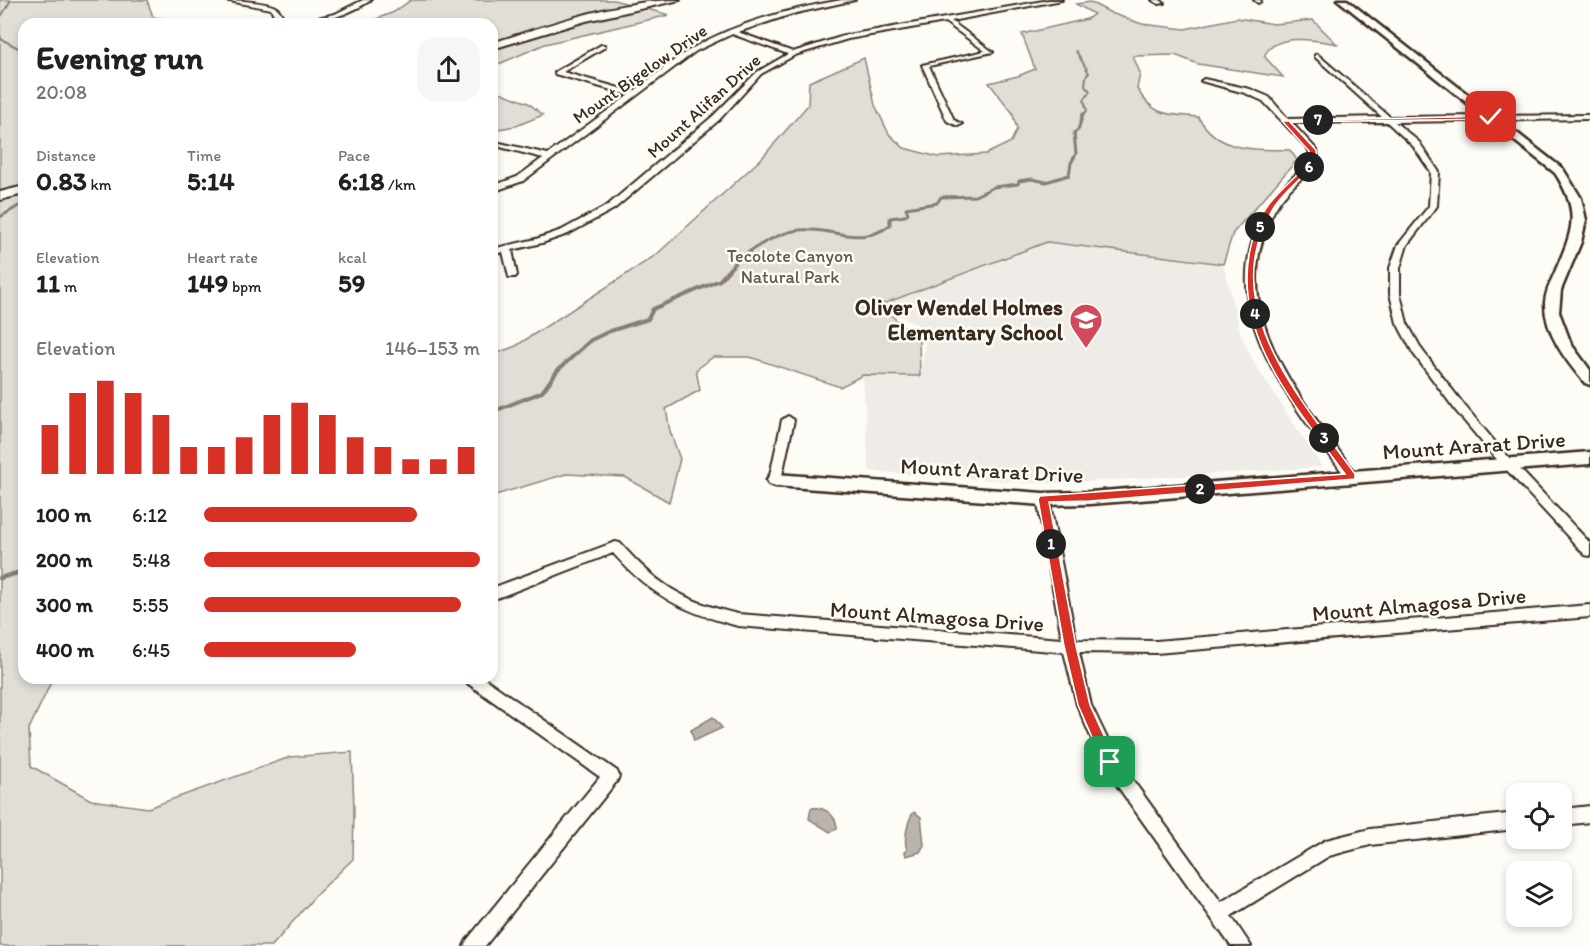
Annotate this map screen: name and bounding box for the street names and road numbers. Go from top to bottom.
street label: Mount Bigelow Drive [569,19,711,129]
street label: Mount Alifan Drive [643,49,765,163]
street label: Mount Ararat Drive [1382,426,1567,465]
street label: Mount Ararat Drive [900,452,1084,489]
street label: Mount Almagosa Drive [1311,582,1527,627]
street label: Mount Almagosa Drive [829,596,1045,637]

